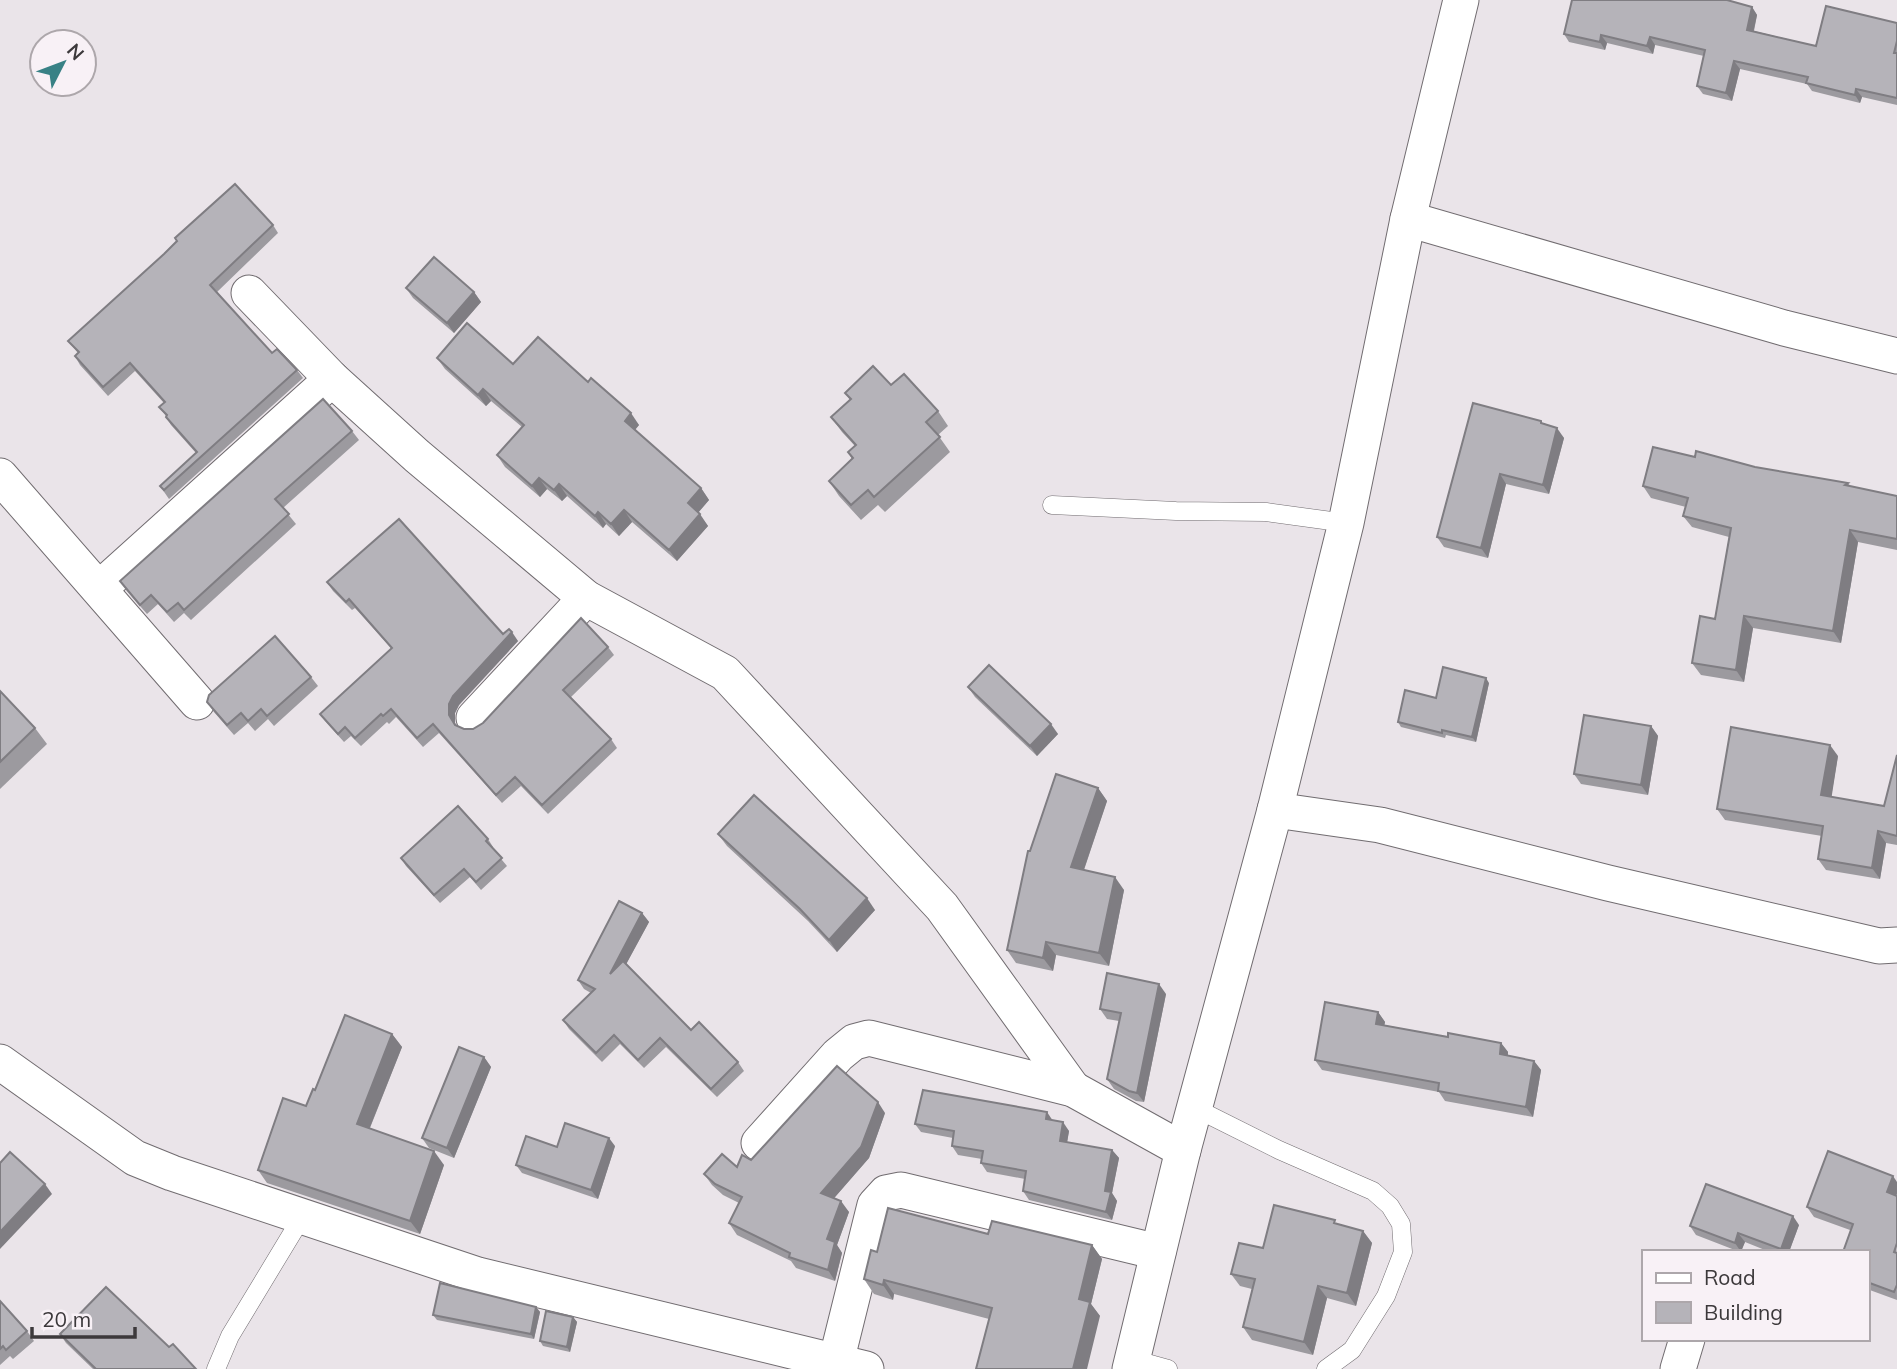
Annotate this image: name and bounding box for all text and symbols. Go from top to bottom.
north arrow [28,28,98,98]
text: N [62,38,89,65]
legend [1642,1250,1869,1341]
text: Road [1704,1264,1755,1290]
scale bar [32,1296,135,1340]
text: Building [1704,1299,1783,1325]
text: 20 m [42,1306,91,1332]

